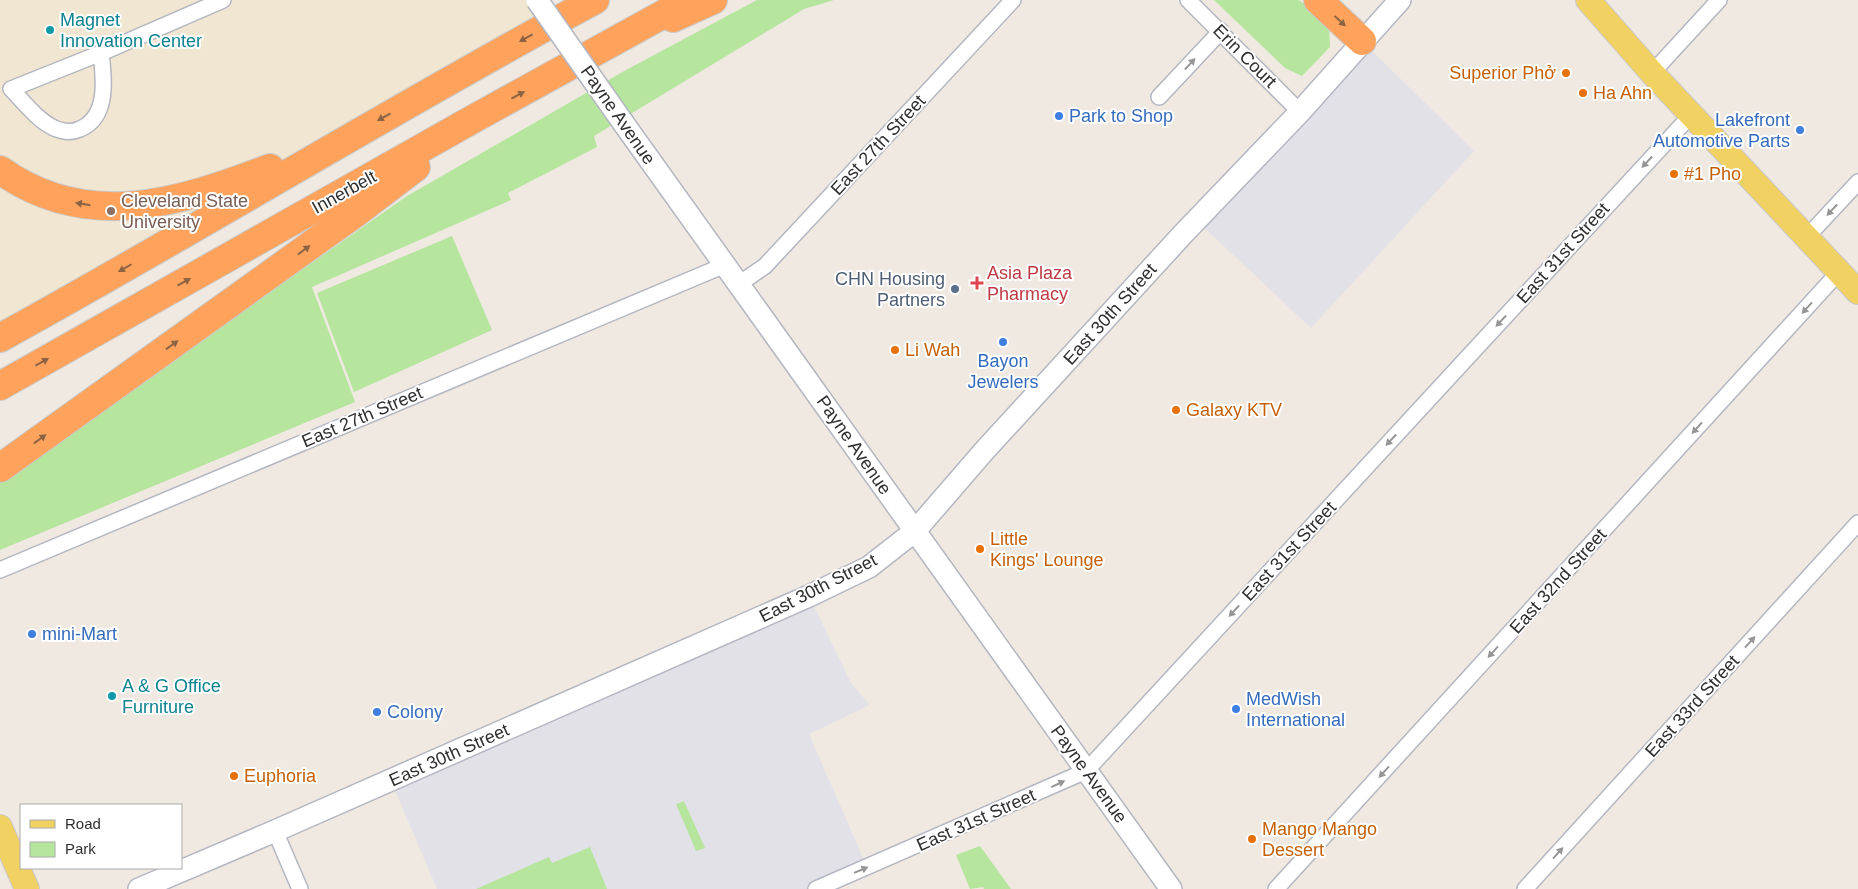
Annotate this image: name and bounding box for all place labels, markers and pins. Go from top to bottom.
place label: Magnet Innovation Center [60,10,202,51]
marker: Magnet Innovation Center [44,24,56,36]
place label: Superior Phở [1449,63,1556,83]
marker: Superior Phở [1560,67,1572,79]
place label: Ha Ahn [1593,83,1652,103]
marker: Ha Ahn [1577,87,1589,99]
place label: Park to Shop [1069,106,1173,126]
marker: Park to Shop [1053,110,1065,122]
place label: Lakefront Automotive Parts [1653,110,1790,151]
marker: Lakefront Automotive Parts [1794,124,1806,136]
place label: #1 Pho [1684,164,1741,184]
marker: #1 Pho [1668,168,1680,180]
place label: Cleveland State University [121,191,248,232]
marker: Cleveland State University [105,205,117,217]
place label: Asia Plaza Pharmacy [987,263,1073,304]
place label: CHN Housing Partners [835,269,945,310]
marker: Asia Plaza Pharmacy [971,277,983,289]
marker: CHN Housing Partners [949,283,961,295]
marker: Bayon Jewelers [997,336,1009,348]
place label: Li Wah [905,340,960,360]
marker: Li Wah [889,344,901,356]
place label: Bayon Jewelers [967,351,1039,392]
place label: Galaxy KTV [1186,400,1282,420]
marker: Galaxy KTV [1170,404,1182,416]
place label: Little Kings' Lounge [990,529,1104,570]
marker: Little Kings' Lounge [974,543,986,555]
place label: mini-Mart [42,624,117,644]
marker: mini-Mart [26,628,38,640]
place label: A & G Office Furniture [122,676,221,717]
place label: MedWish International [1246,689,1345,730]
marker: A & G Office Furniture [106,690,118,702]
place label: Colony [387,702,443,722]
marker: MedWish International [1230,703,1242,715]
marker: Colony [371,706,383,718]
place label: Euphoria [244,766,317,786]
marker: Euphoria [228,770,240,782]
place label: Mango Mango Dessert [1262,819,1377,860]
marker: Mango Mango Dessert [1246,833,1258,845]

